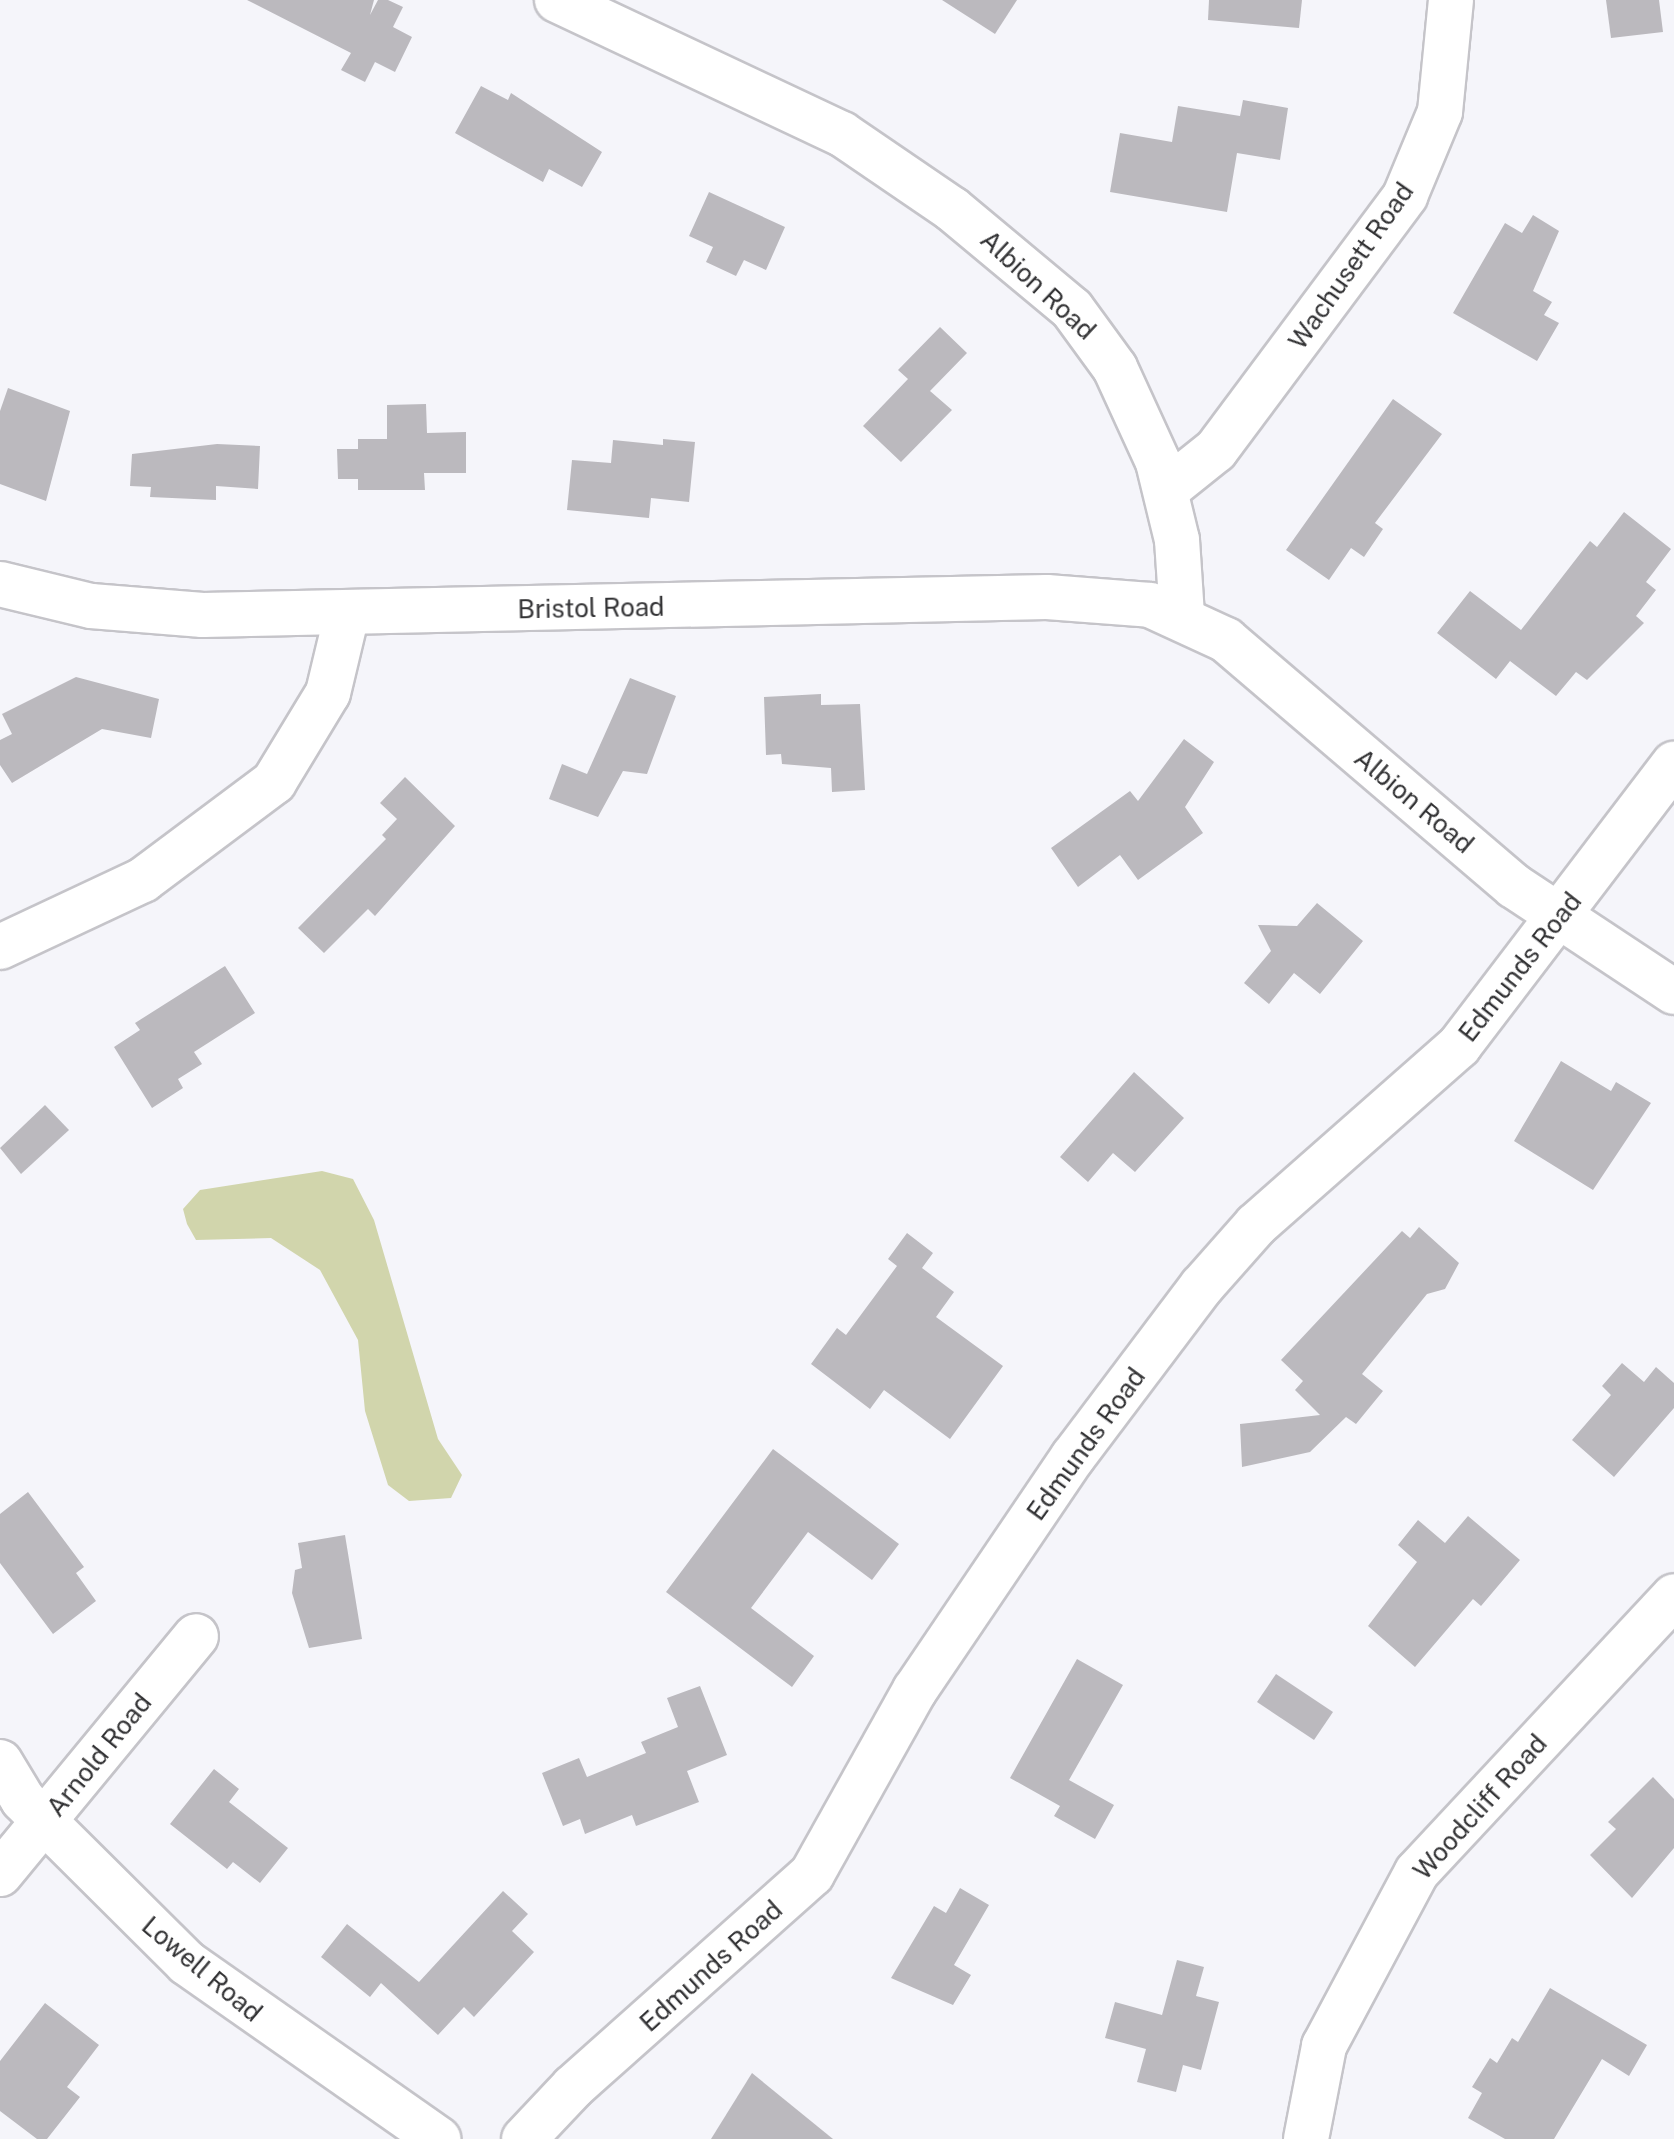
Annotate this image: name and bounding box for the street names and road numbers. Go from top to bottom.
street label: Wachusett Road [1282,177,1420,355]
street label: Albion Road [974,224,1102,346]
street label: Bristol Road [517,591,665,625]
street label: Albion Road [1348,742,1480,860]
street label: Edmunds Road [1452,886,1588,1048]
street label: Edmunds Road [1020,1362,1152,1526]
street label: Arnold Road [40,1687,158,1823]
street label: Woodcliff Road [1407,1728,1553,1886]
street label: Edmunds Road [633,1894,789,2038]
street label: Lowell Road [136,1910,268,2028]

